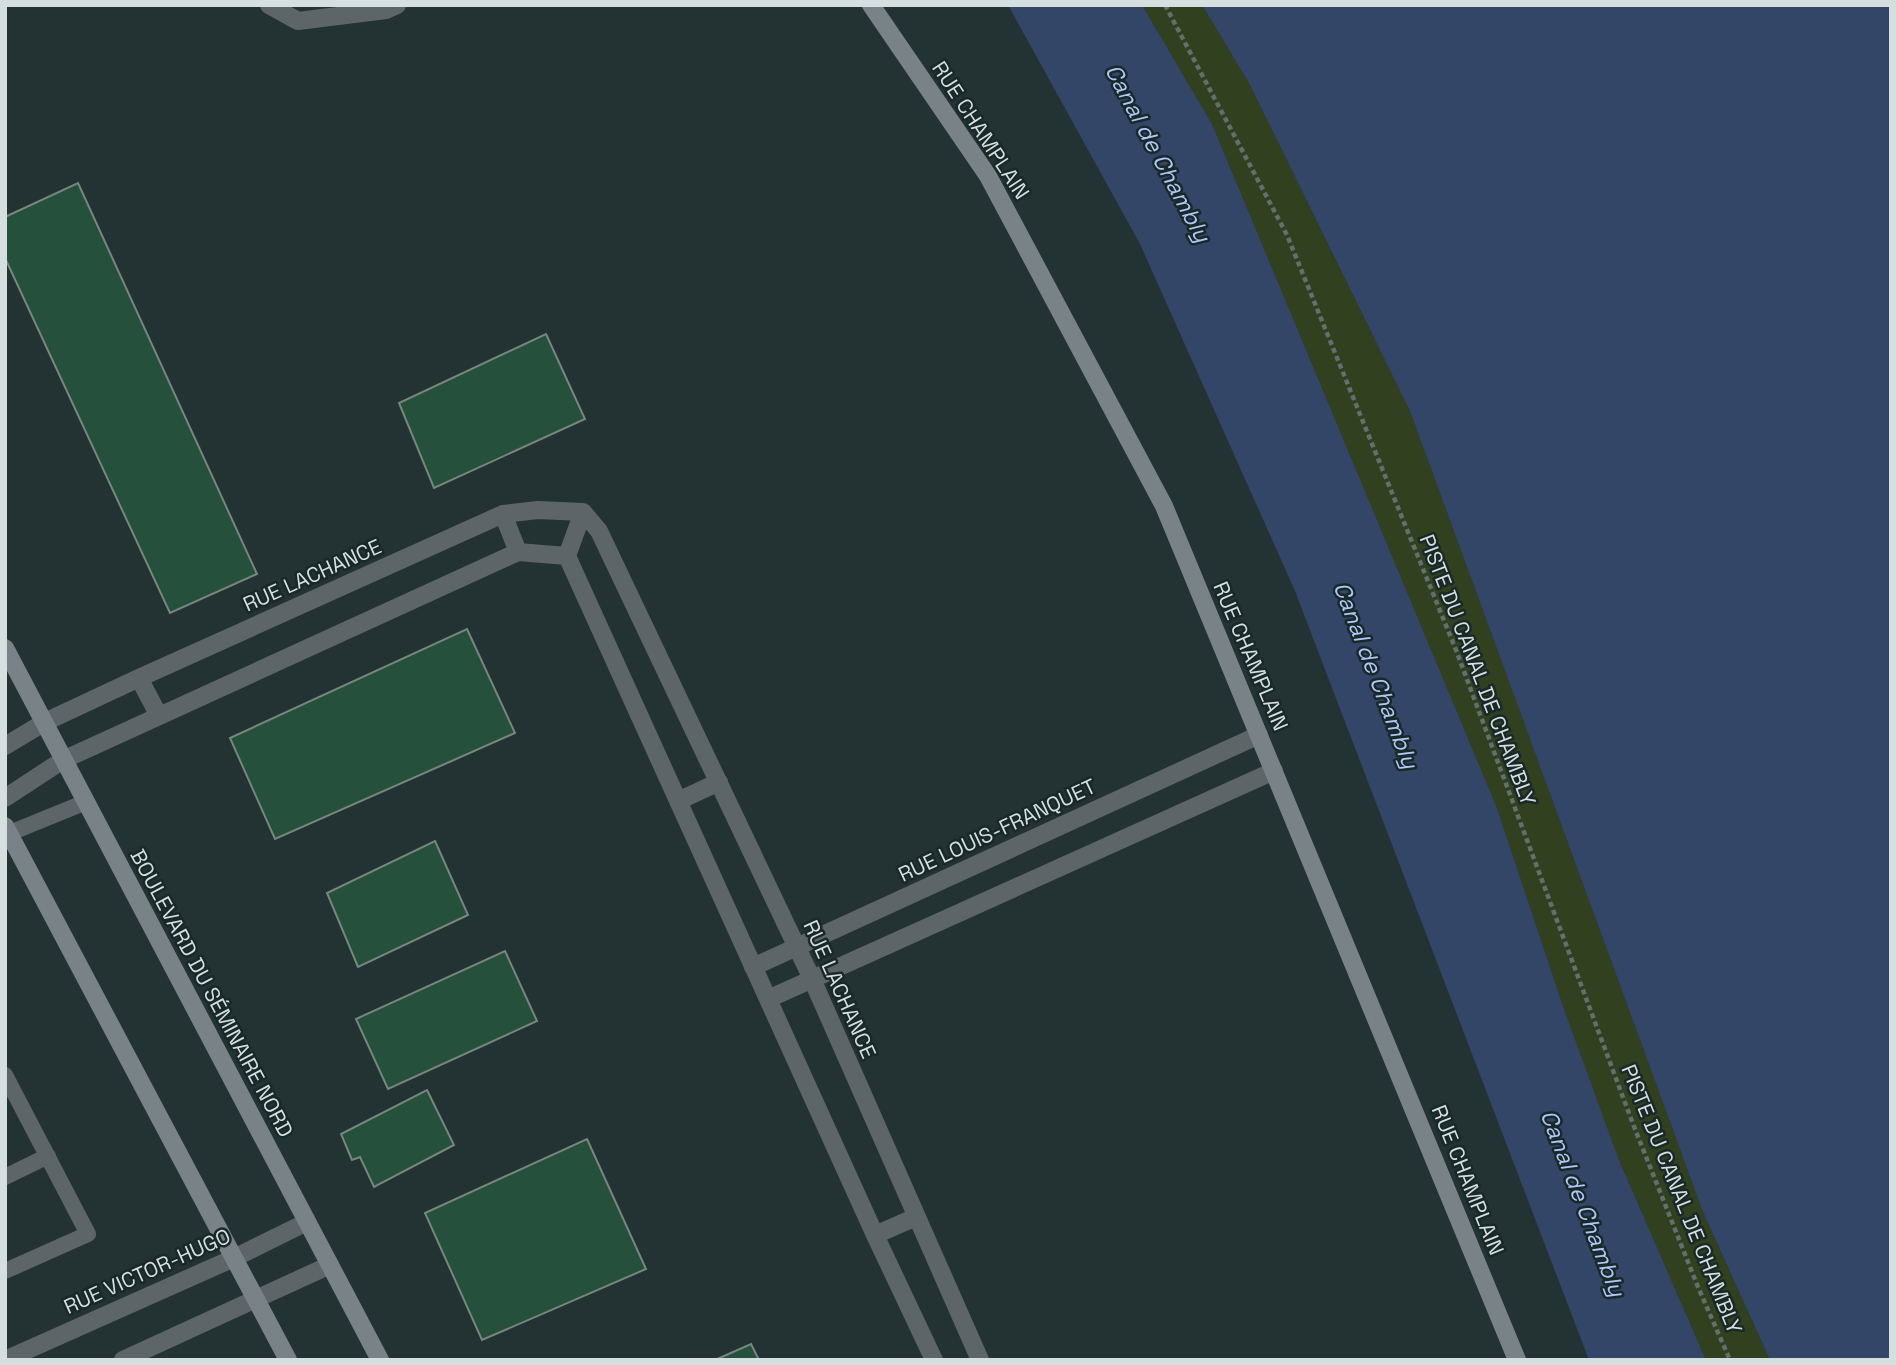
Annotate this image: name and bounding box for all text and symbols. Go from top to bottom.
street label: RUE CHAMPLAIN [926,56,1036,204]
water label: Canal de Chambly [1098,59,1218,248]
street label: PISTE DU CANAL DE CHAMBLY [1414,531,1542,810]
street label: RUE LACHANCE [239,532,385,618]
street label: RUE CHAMPLAIN [1207,577,1295,735]
water label: Canal de Chambly [1327,577,1426,773]
street label: RUE LOUIS-FRANQUET [894,772,1100,888]
street label: BOULEVARD DU SÉMINAIRE NORD [124,844,300,1142]
street label: RUE LACHANCE [797,916,883,1062]
street label: PISTE DU CANAL DE CHAMBLY [1615,1060,1749,1338]
street label: RUE CHAMPLAIN [1426,1101,1510,1259]
water label: Canal de Chambly [1534,1105,1633,1301]
street label: RUE VICTOR-HUGO [59,1222,235,1320]

